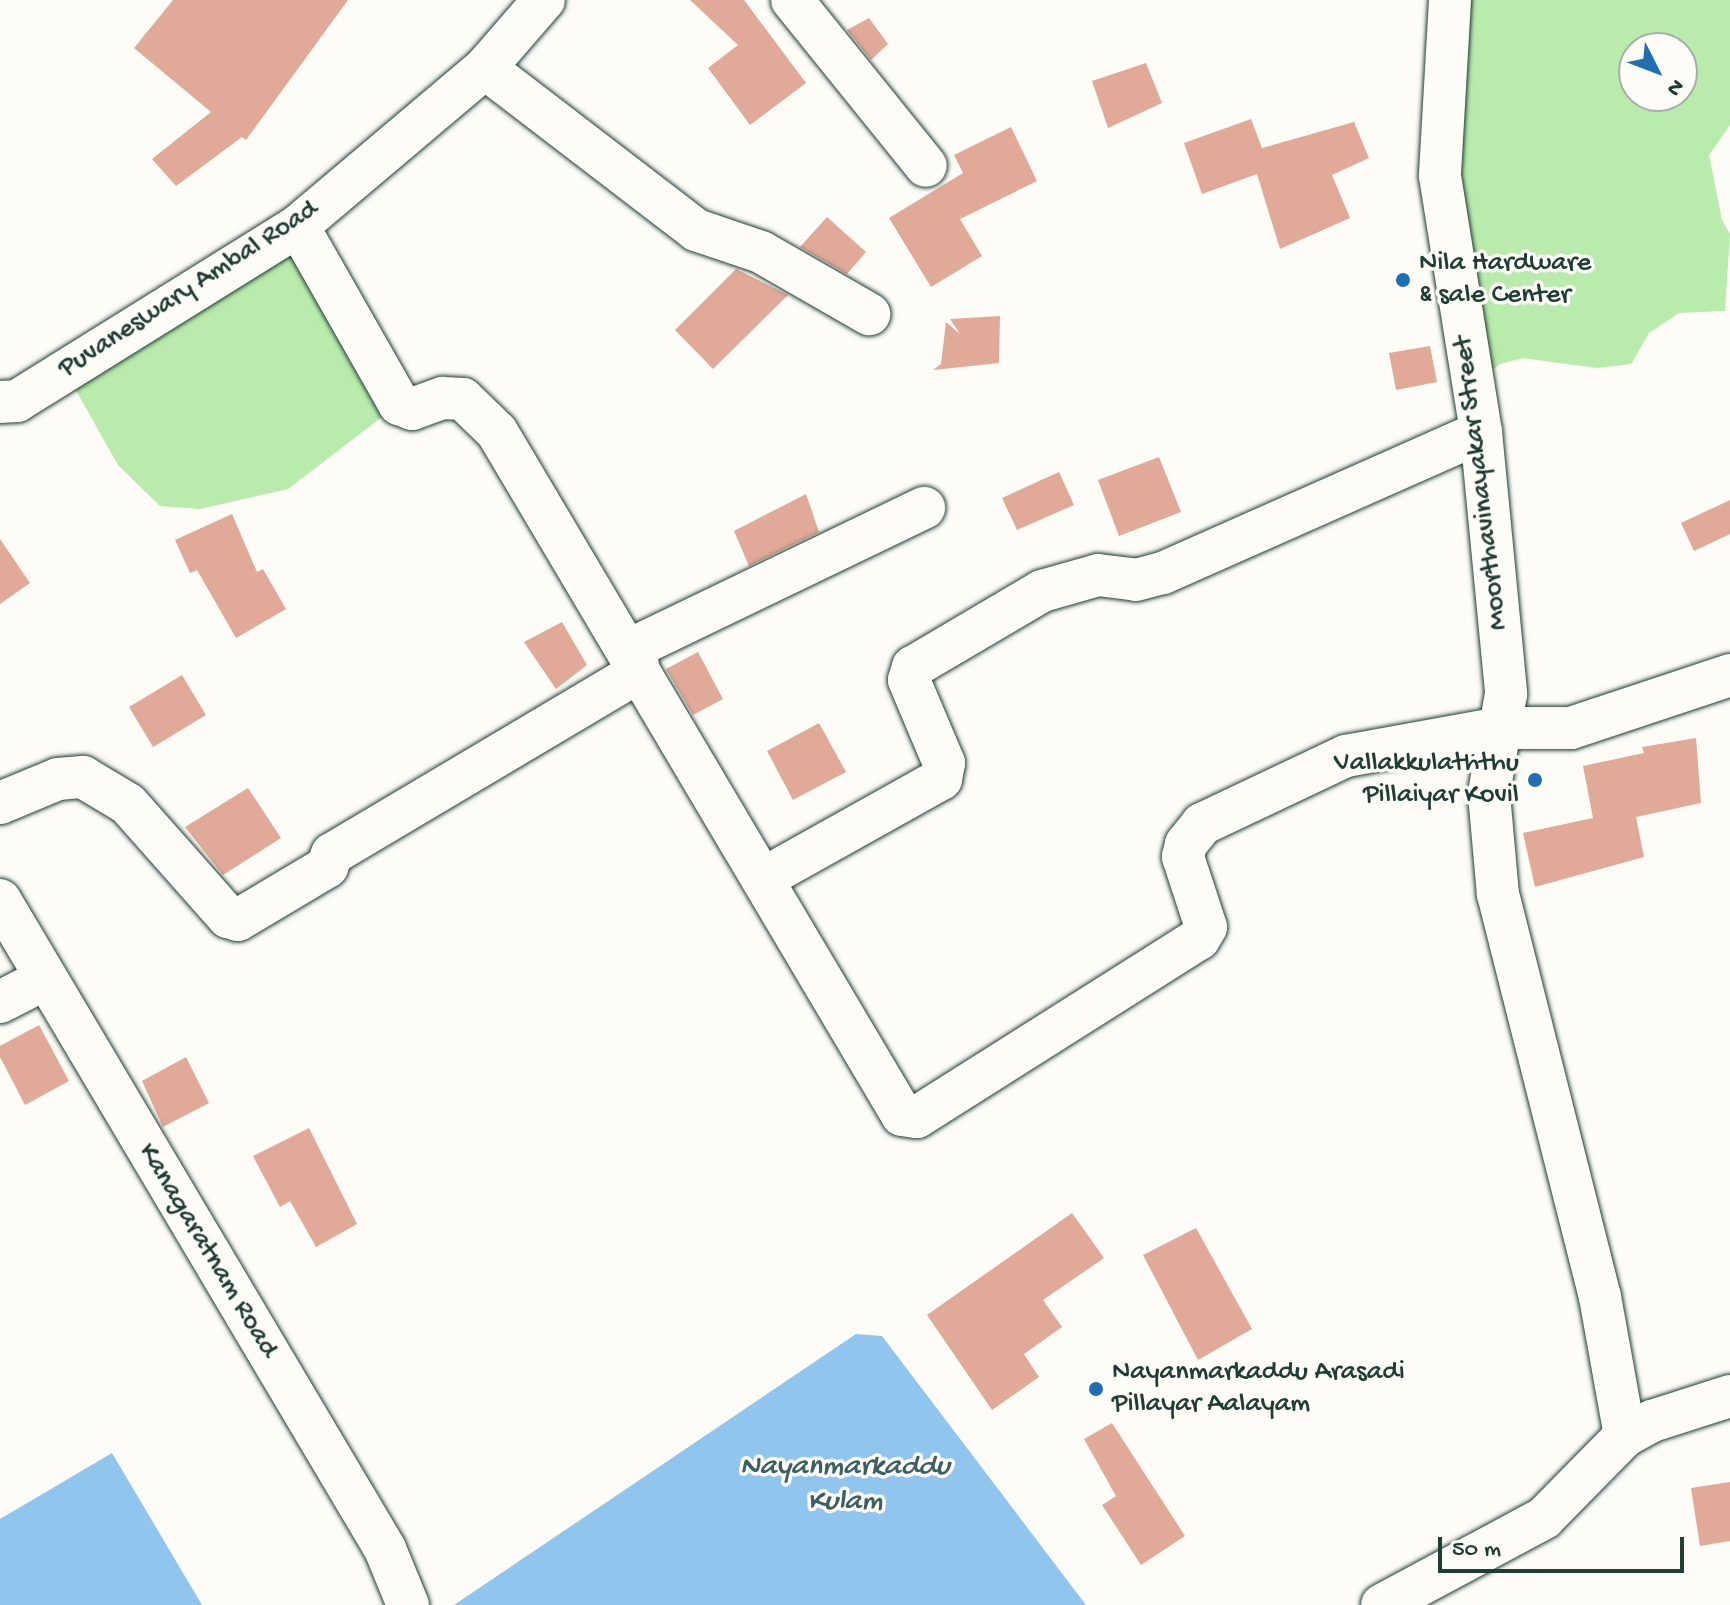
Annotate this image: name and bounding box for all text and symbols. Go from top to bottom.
north arrow [1618,32,1698,112]
text: N [1660,73,1689,101]
street label: Puvaneswary Ambal Road [53,193,325,387]
place label: Nila Hardware & sale Center [1419,247,1591,313]
marker: Nila Hardware & sale Center [1394,271,1412,289]
street label: Moorthavinayakar Street [1447,334,1517,632]
place label: Vallakkulaththu Pillaiyar Kovil [1334,747,1519,813]
marker: Vallakkulaththu Pillaiyar Kovil [1526,771,1544,789]
street label: Kanagaratnam Road [130,1137,284,1365]
place label: Nayanmarkaddu Arasadi Pillayar Aalayam [1112,1356,1405,1422]
marker: Nayanmarkaddu Arasadi Pillayar Aalayam [1087,1380,1105,1398]
water label: Nayanmarkaddu Kulam [740,1450,950,1520]
scale bar [1442,1521,1688,1571]
text: 50 m [1452,1536,1501,1565]

